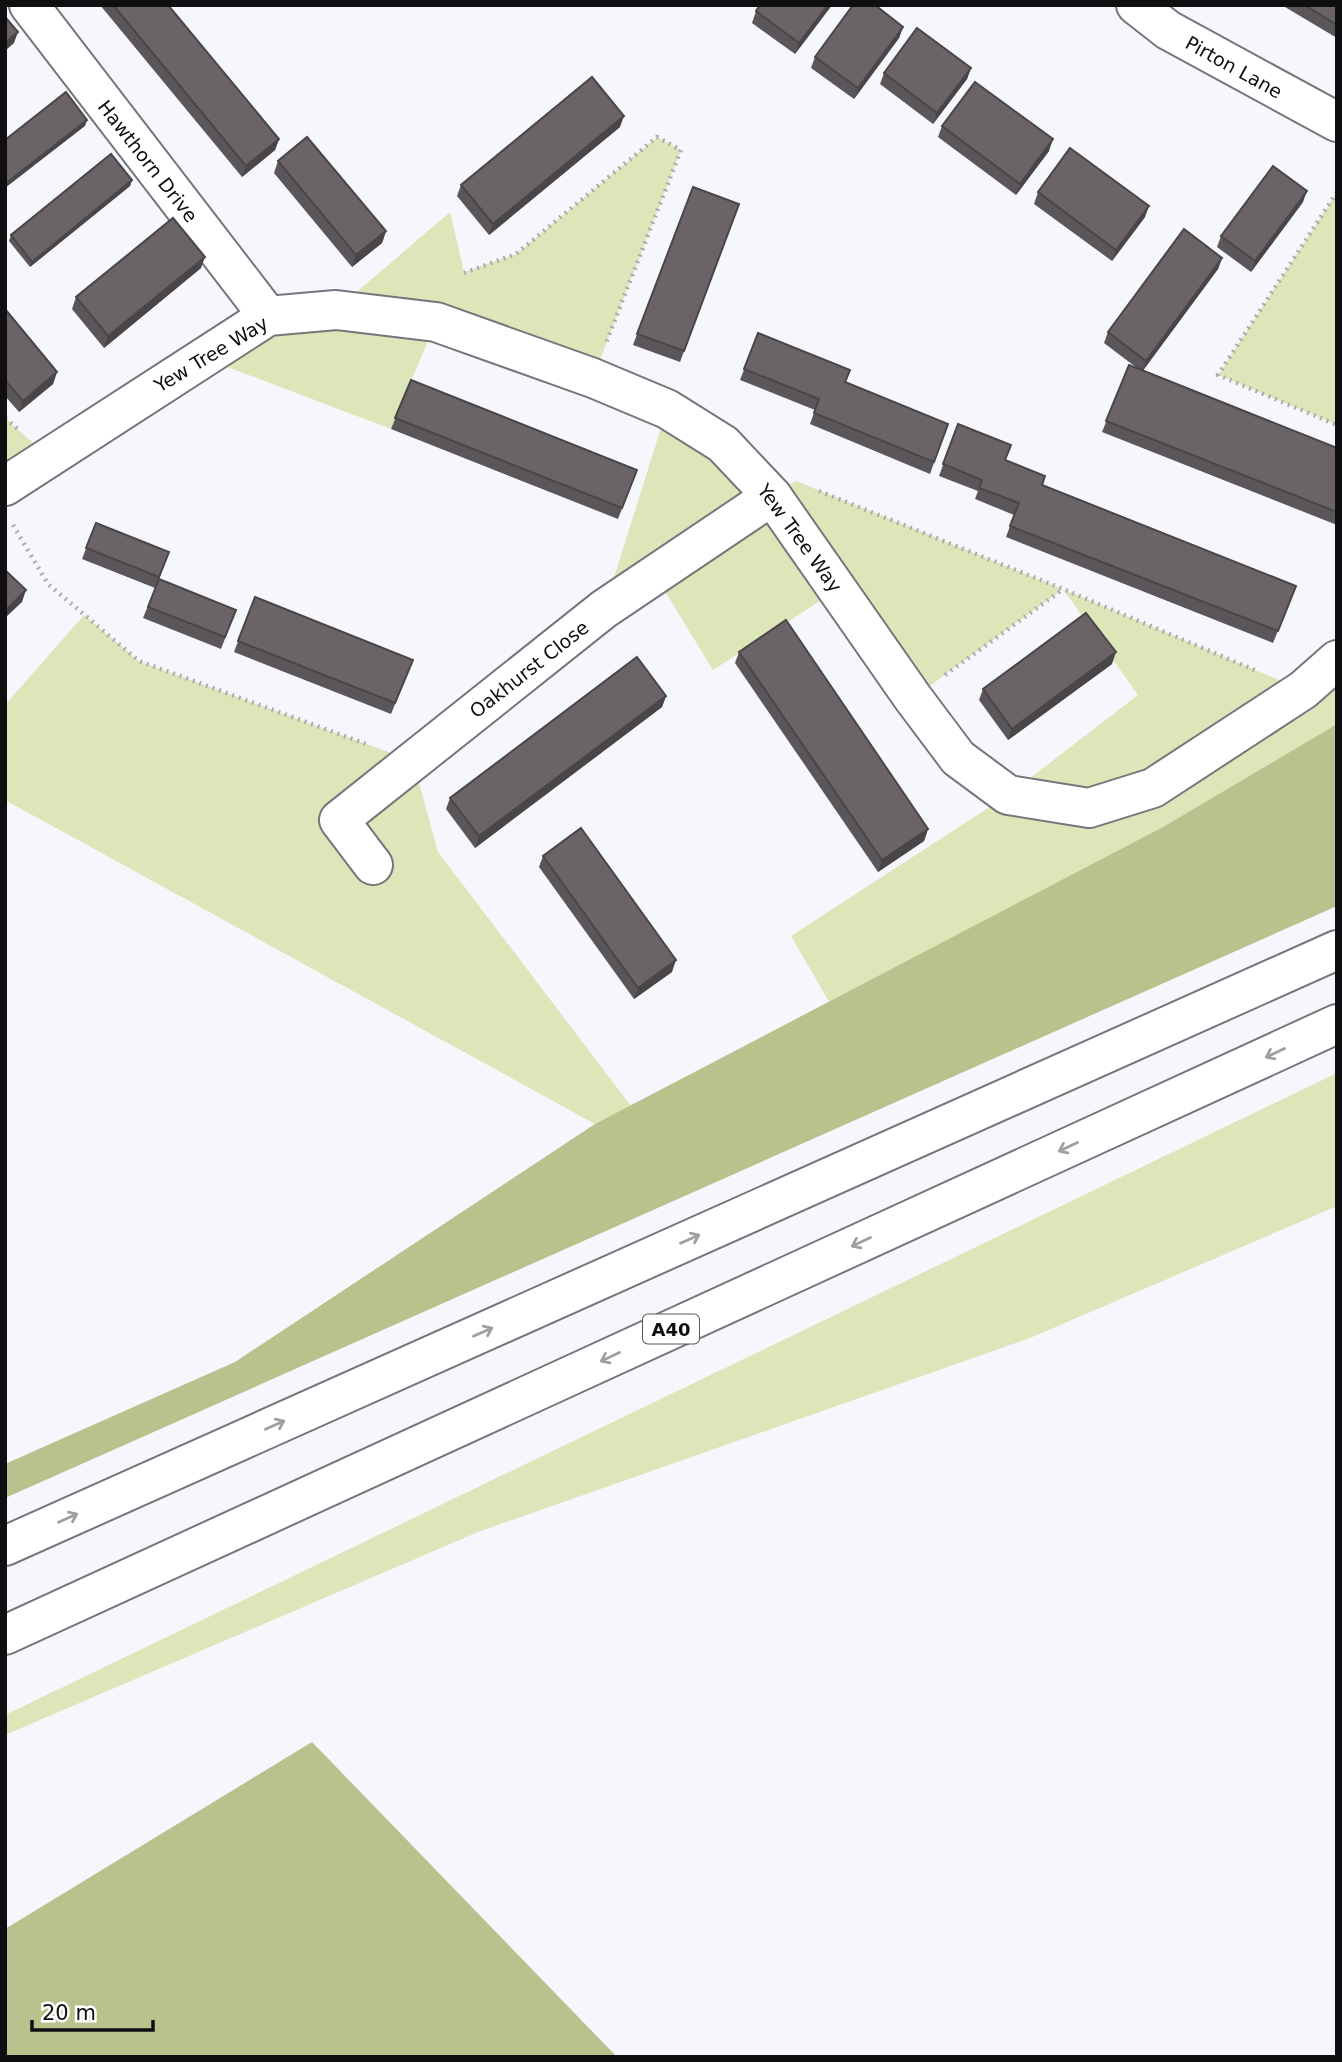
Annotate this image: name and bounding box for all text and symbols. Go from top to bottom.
street label: Pirton Lane [1182,31,1286,103]
street label: Hawthorn Drive [94,96,202,226]
street label: Yew Tree Way [149,311,272,397]
street label: Yew Tree Way [753,479,847,596]
street label: Oakhurst Close [465,616,593,722]
one-way arrow [1265,1046,1286,1060]
one-way arrow [1058,1141,1079,1154]
one-way arrow [679,1232,701,1245]
one-way arrow [851,1236,872,1249]
road number: A40 [643,1314,699,1344]
one-way arrow [472,1325,493,1338]
one-way arrow [600,1351,621,1365]
one-way arrow [264,1418,285,1431]
one-way arrow [56,1511,78,1524]
scale bar [32,1988,152,2032]
text: 20 m [42,2001,96,2025]

